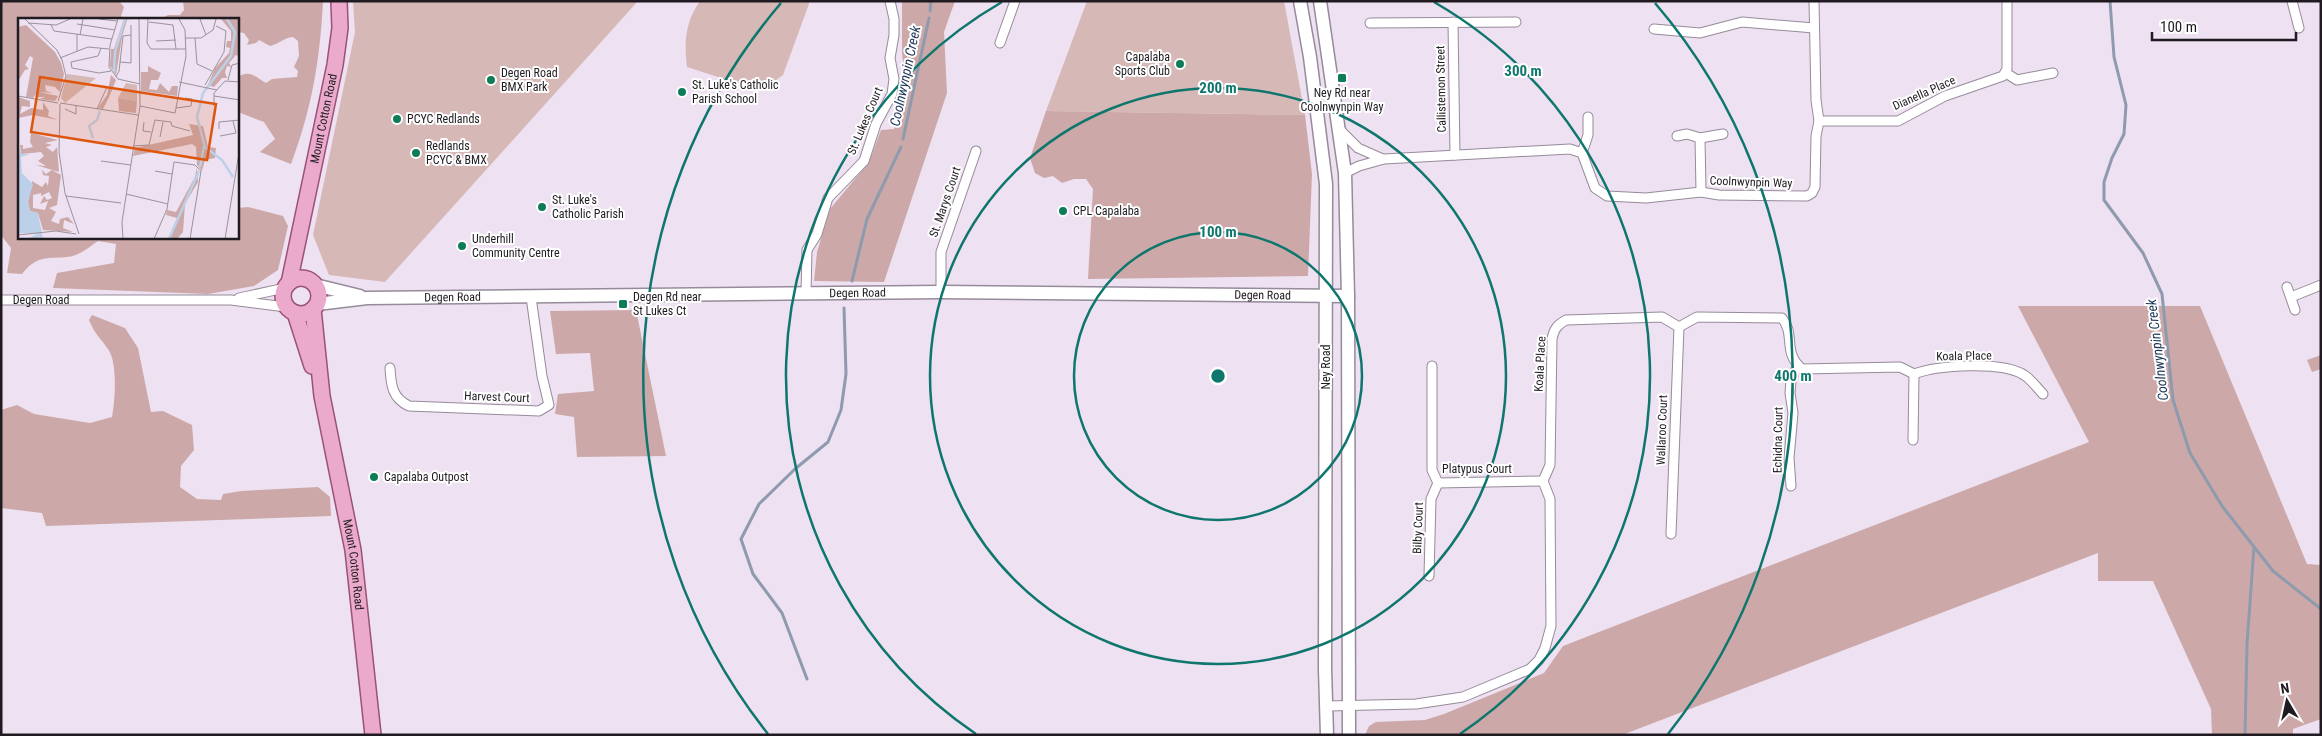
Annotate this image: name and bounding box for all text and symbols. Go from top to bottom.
scale bar [2152,10,2296,42]
inset map [18,18,239,239]
text: 100 m [2160,18,2197,36]
water label: Coolnwynpin Creek [887,23,924,128]
street label: Callistemon Street [1433,45,1449,133]
place label: Capalaba Sports Club [1115,50,1170,78]
marker: Capalaba Sports Club [1174,58,1186,70]
text: 300 m [1504,62,1542,80]
place label: Degen Road BMX Park [501,66,558,94]
street label: Mount Cotton Road [307,72,340,165]
marker: Ney Rd near Coolnwynpin Way [1336,72,1348,84]
street label: Dianella Place [1890,73,1958,113]
marker: Degen Road BMX Park [485,74,497,86]
place label: St. Luke's Catholic Parish School [692,78,779,106]
text: 200 m [1199,79,1237,97]
street label: St. Lukes Court [844,85,886,157]
marker: St. Luke's Catholic Parish School [676,86,688,98]
place label: Ney Rd near Coolnwynpin Way [1301,86,1383,114]
place label: PCYC Redlands [407,112,480,126]
marker: PCYC Redlands [391,113,403,125]
place label: Redlands PCYC & BMX [426,139,487,167]
marker: Redlands PCYC & BMX [410,147,422,159]
street label: St. Marys Court [926,164,964,239]
street label: Coolnwynpin Way [1709,174,1793,190]
place label: St. Luke's Catholic Parish [552,193,624,221]
marker: St. Luke's Catholic Parish [536,201,548,213]
place label: CPL Capalaba [1073,204,1140,218]
marker: CPL Capalaba [1057,205,1069,217]
text: 100 m [1199,223,1237,241]
place label: Underhill Community Centre [472,232,560,260]
marker: Underhill Community Centre [456,240,468,252]
street label: Degen Road [829,286,886,300]
street label: Degen Road [1234,288,1291,302]
street label: Degen Road [424,290,481,304]
place label: Degen Rd near St Lukes Ct [633,290,702,318]
street label: Degen Road [13,293,69,307]
water label: Coolnwynpin Creek [2143,297,2171,402]
marker: Degen Rd near St Lukes Ct [617,298,629,310]
street label: Koala Place [1532,335,1548,392]
street label: Ney Road [1319,345,1333,389]
street label: Koala Place [1936,349,1992,363]
centre of rings [1209,367,1227,385]
text: 400 m [1774,367,1812,385]
street label: Harvest Court [464,389,530,405]
street label: Wallaroo Court [1654,394,1670,465]
street label: Echidna Court [1770,406,1786,473]
street label: Platypus Court [1442,462,1512,476]
place label: Capalaba Outpost [384,470,469,484]
marker: Capalaba Outpost [368,471,380,483]
street label: Bilby Court [1410,501,1426,554]
street label: Mount Cotton Road [340,518,366,611]
north arrow [2262,676,2312,726]
text: N [2279,680,2290,697]

